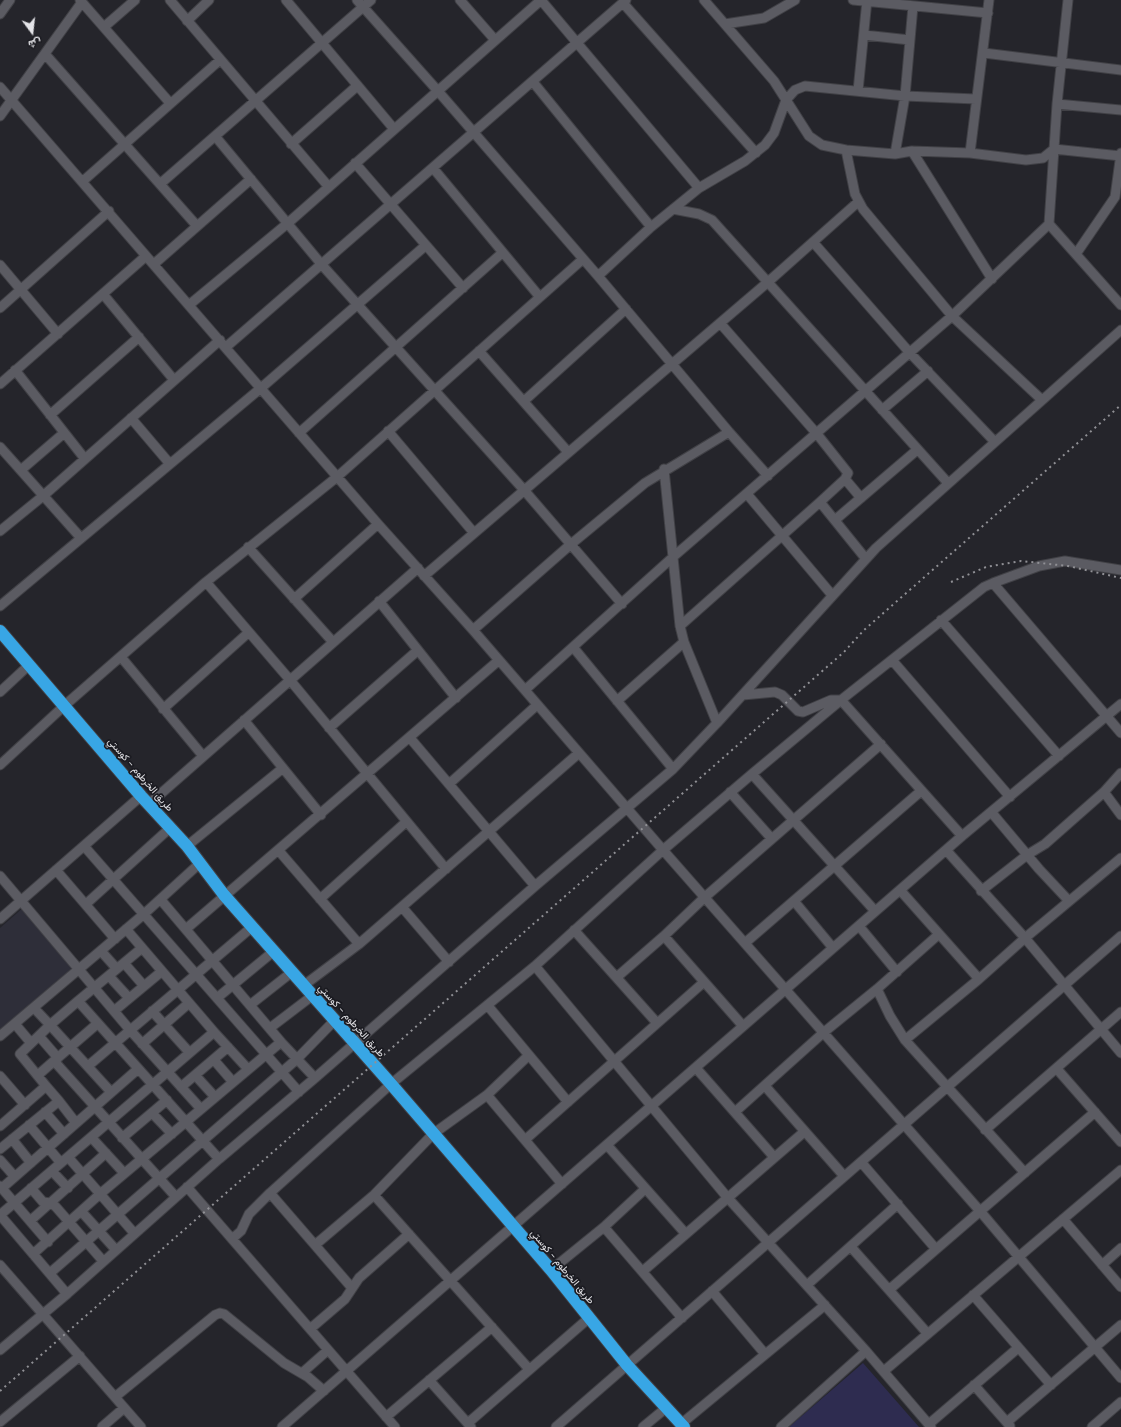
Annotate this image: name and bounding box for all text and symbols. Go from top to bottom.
north arrow [12,12,52,52]
text: ش [27,35,43,52]
street label: طريق الخرطوم - كوستي [105,736,175,814]
street label: طريق الخرطوم - كوستي [315,982,387,1060]
street label: طريق الخرطوم - كوستي [527,1227,597,1307]

